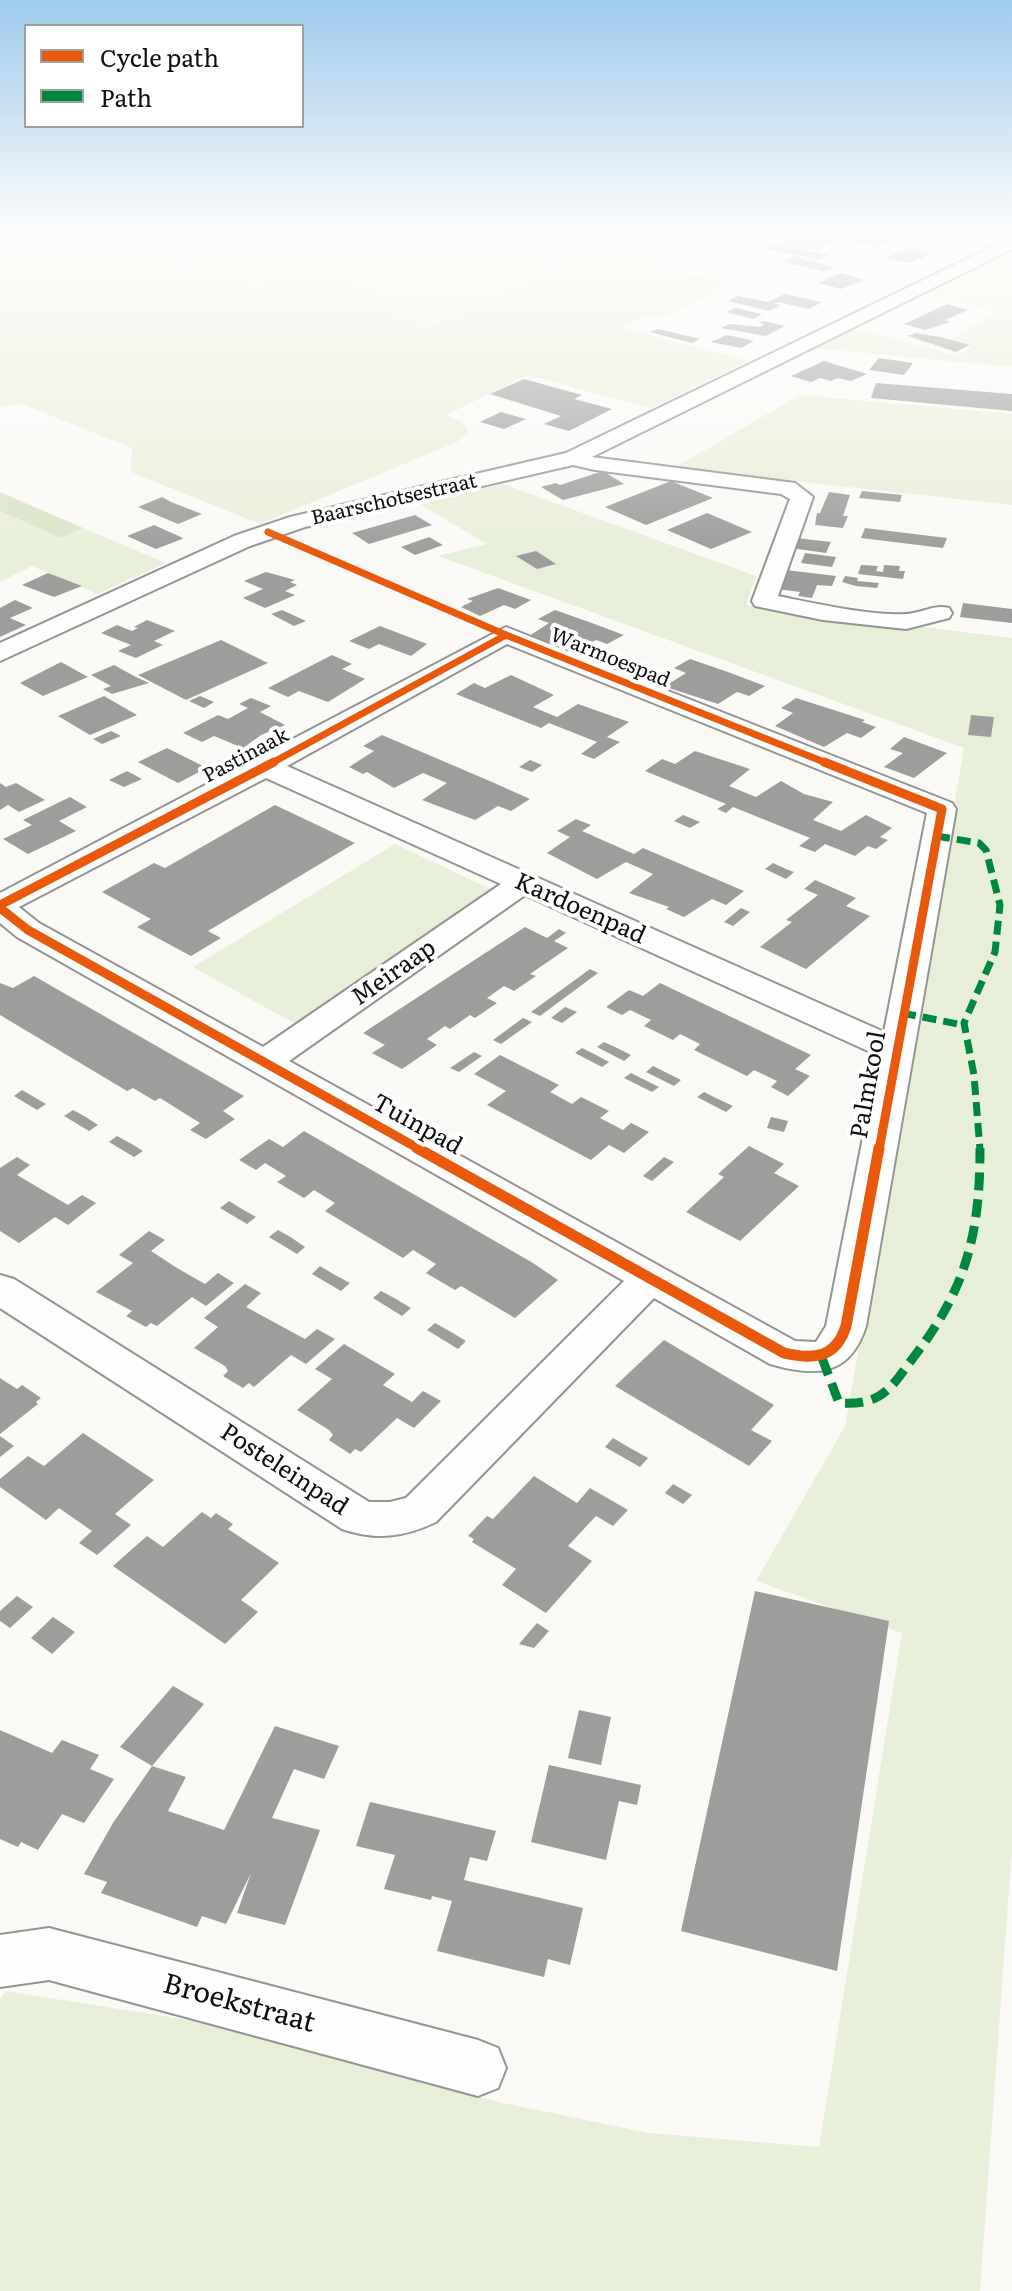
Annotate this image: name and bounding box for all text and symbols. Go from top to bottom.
legend [24,24,304,128]
text: Cycle path [100,39,219,74]
text: Path [100,79,152,114]
street label: Baarschotsestraat [309,469,479,531]
street label: Warmoespad [547,623,673,693]
street label: Pastinaak [199,724,293,788]
street label: Kardoenpad [510,867,650,951]
street label: Meiraap [346,934,442,1012]
street label: Palmkool [845,1029,893,1141]
street label: Tuinpad [367,1089,467,1161]
street label: Posteleinpad [215,1418,353,1522]
street label: Broekstraat [159,1968,319,2040]

